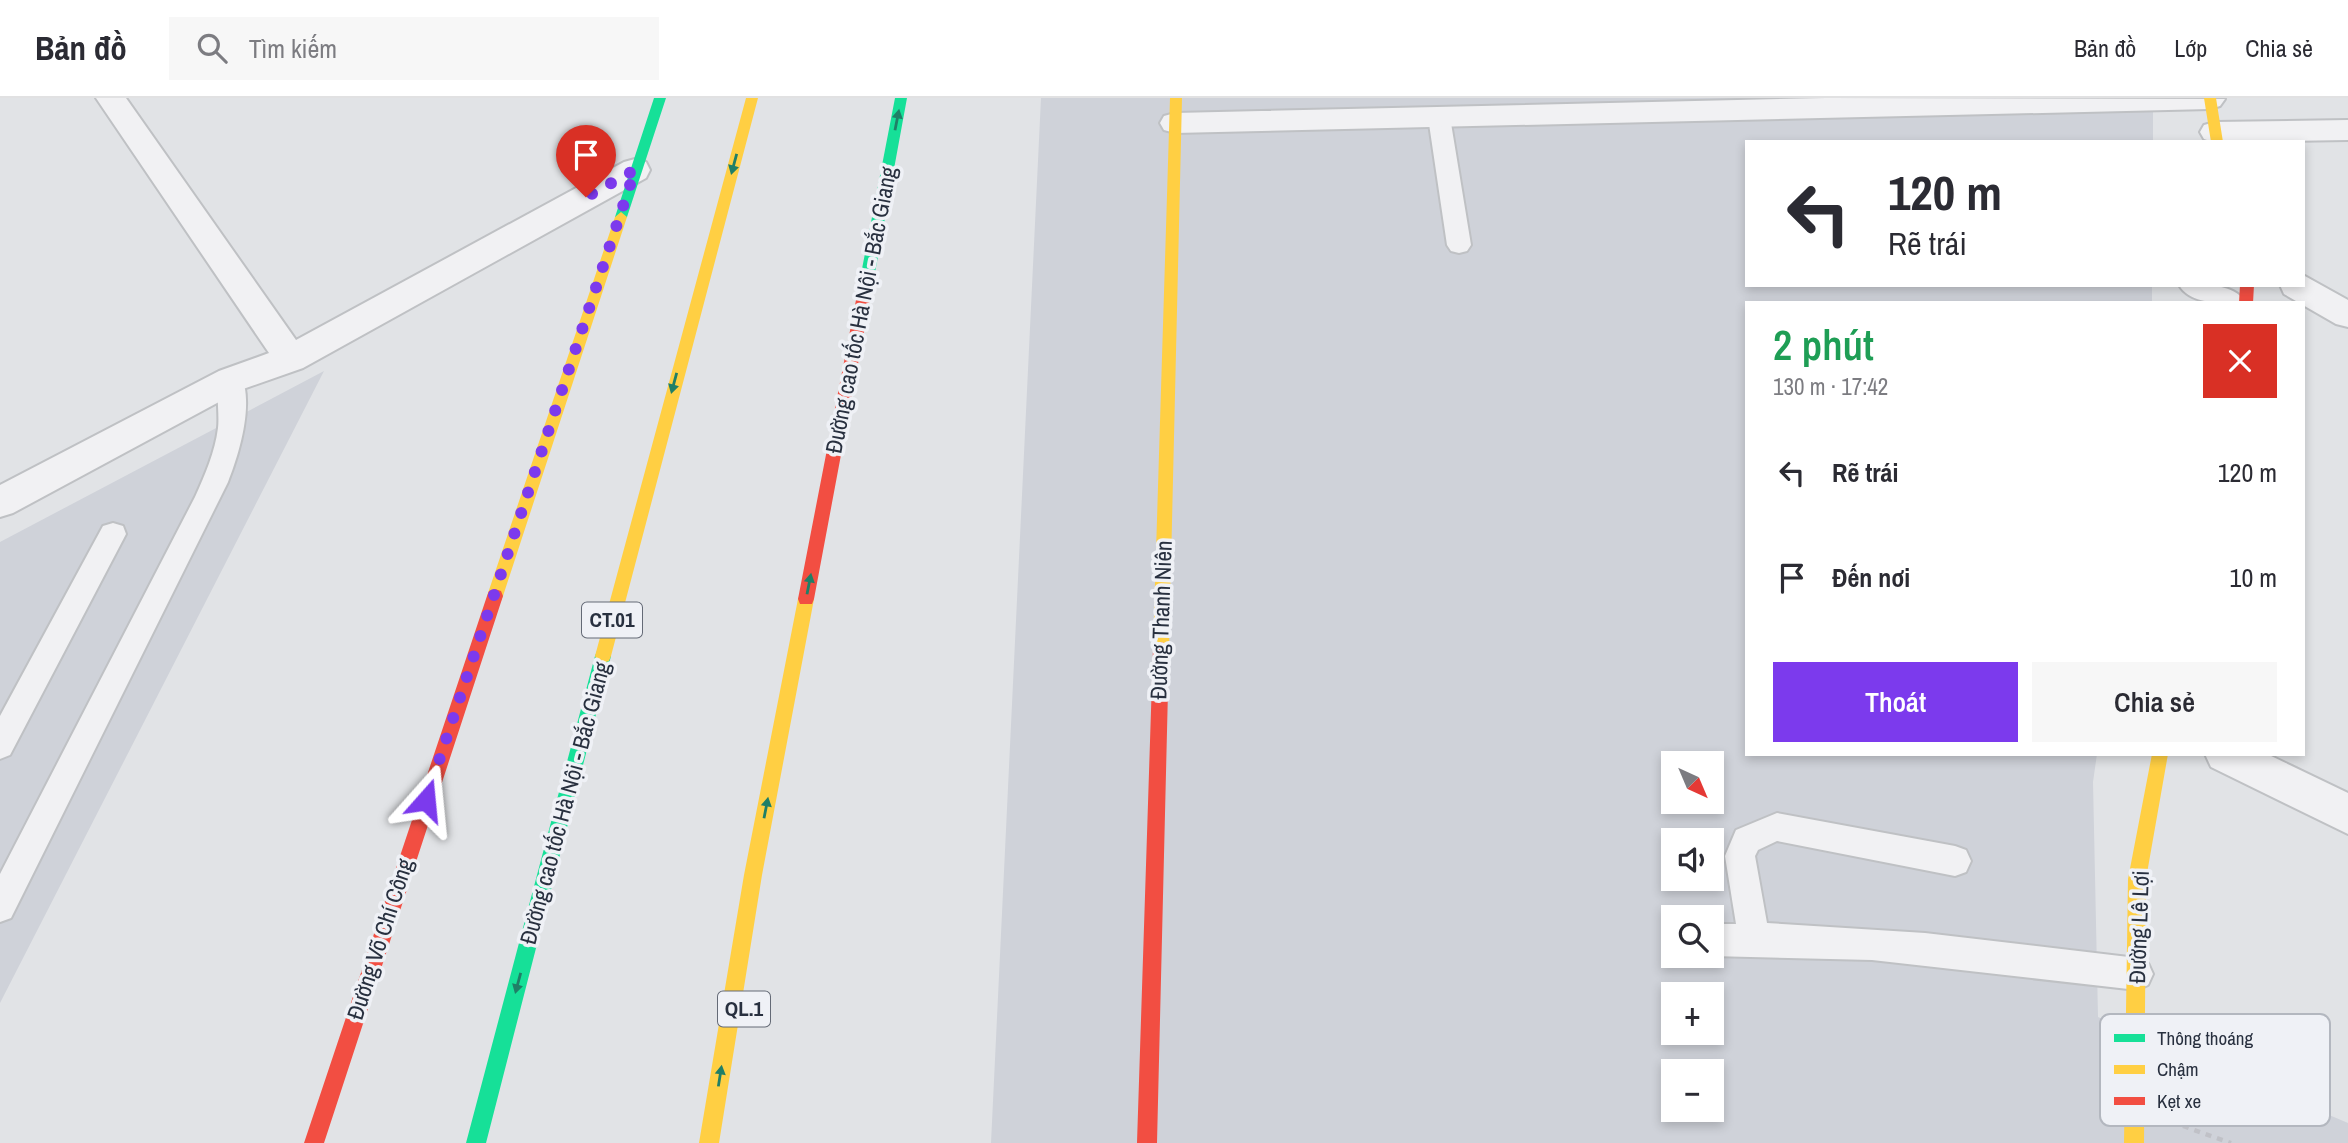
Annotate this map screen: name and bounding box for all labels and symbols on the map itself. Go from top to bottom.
one-way arrow [892,109,903,131]
pin [556,125,616,197]
one-way arrow [728,153,739,175]
street label: Đường cao tốc Hà Nội - Bắc Giang [817,163,904,456]
one-way arrow [668,372,679,394]
street label: Đường Thanh Niên [1142,540,1179,700]
one-way arrow [803,573,814,595]
road number: CT.01 [582,602,642,638]
street label: Đường cao tốc Hà Nội - Bắc Giang [512,658,617,948]
north arrow [1661,751,1724,814]
position arrow [389,763,463,837]
one-way arrow [761,797,772,819]
street label: Đường Võ Chí Công [339,854,420,1023]
street label: Đường Lê Lợi [2121,870,2156,984]
one-way arrow [512,972,523,994]
road number: QL.1 [718,992,770,1026]
legend [2100,1014,2330,1126]
text: Thông thoáng [2157,1025,2253,1051]
text: Chậm [2157,1056,2199,1082]
one-way arrow [715,1065,726,1087]
text: Kẹt xe [2157,1088,2201,1114]

